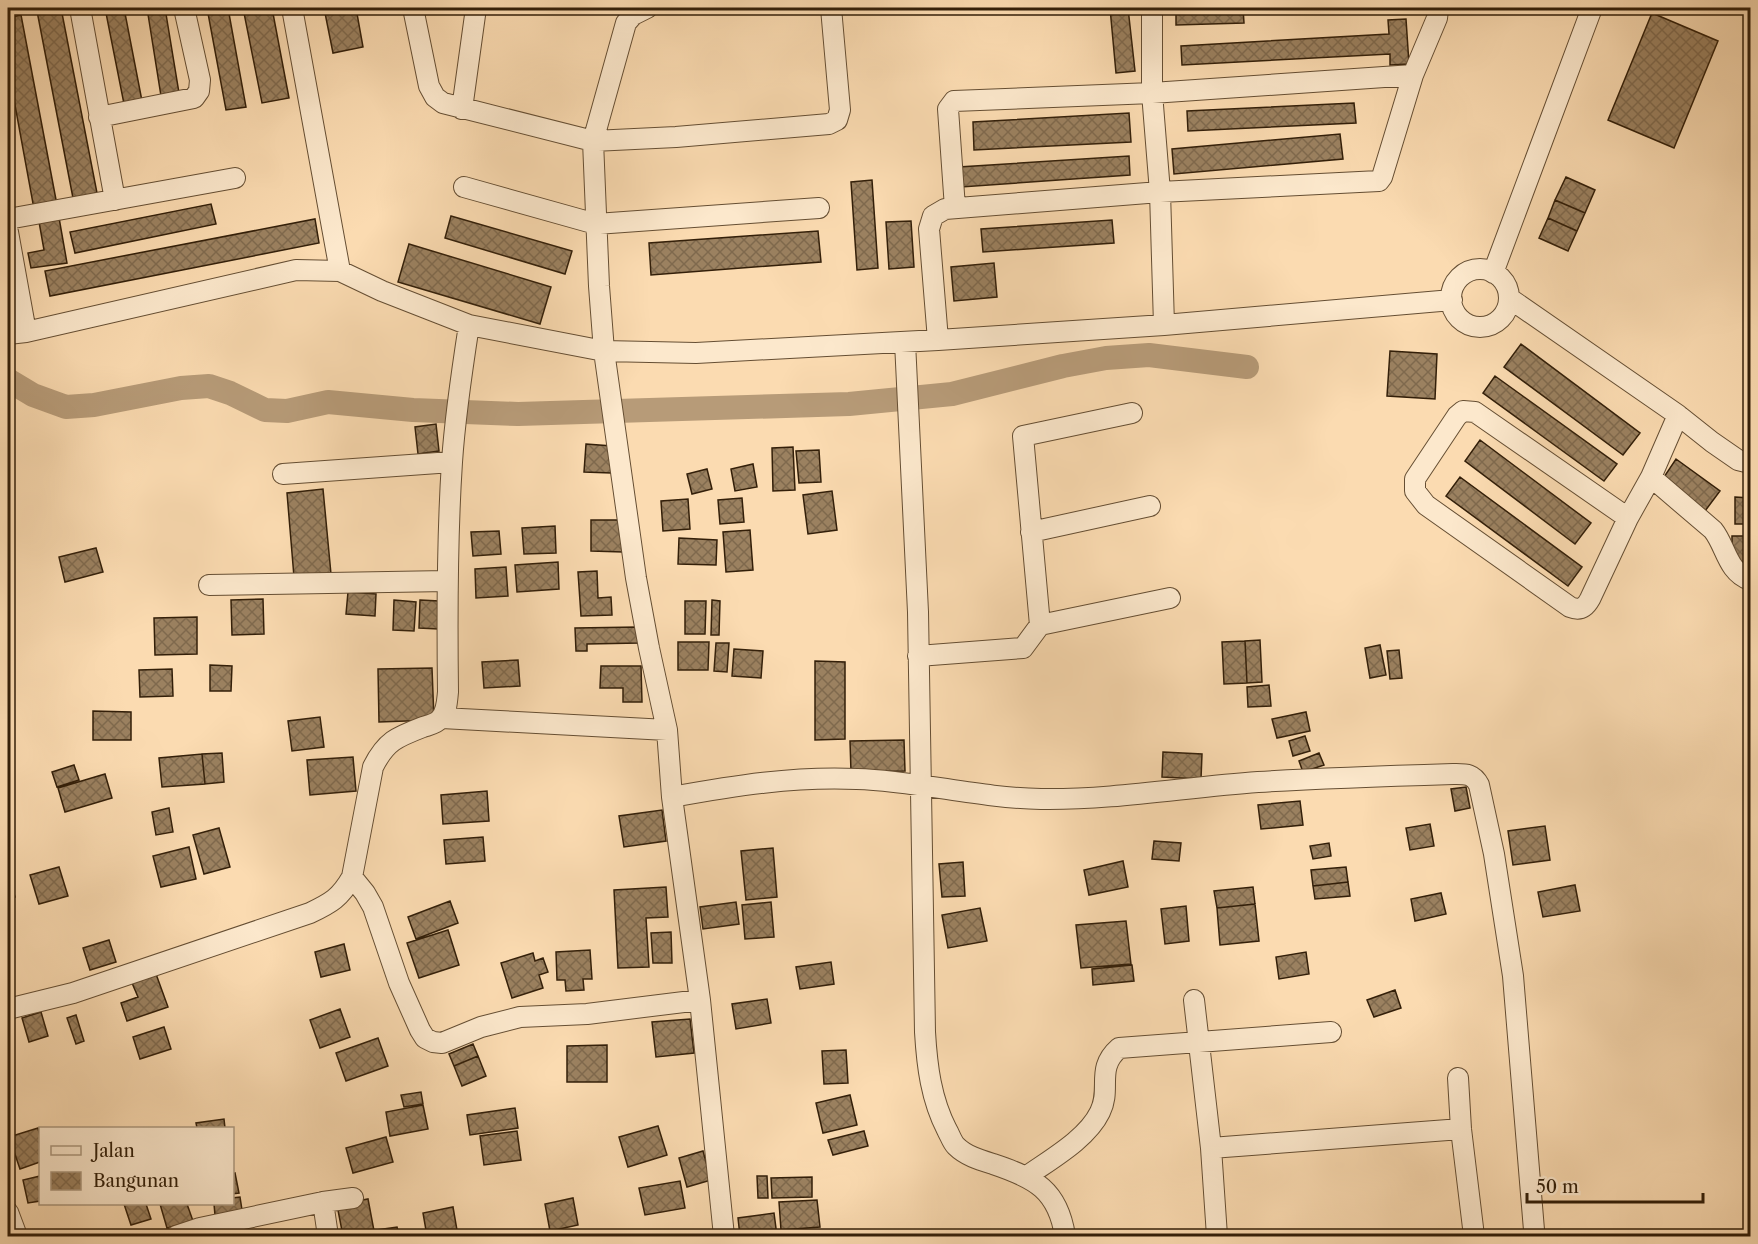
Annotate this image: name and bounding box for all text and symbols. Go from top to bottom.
legend [39,1127,234,1205]
text: Jalan [90,1140,135,1162]
scale bar [1527,1166,1702,1204]
text: Bangunan [93,1170,179,1192]
text: 50 m [1536,1176,1579,1198]

